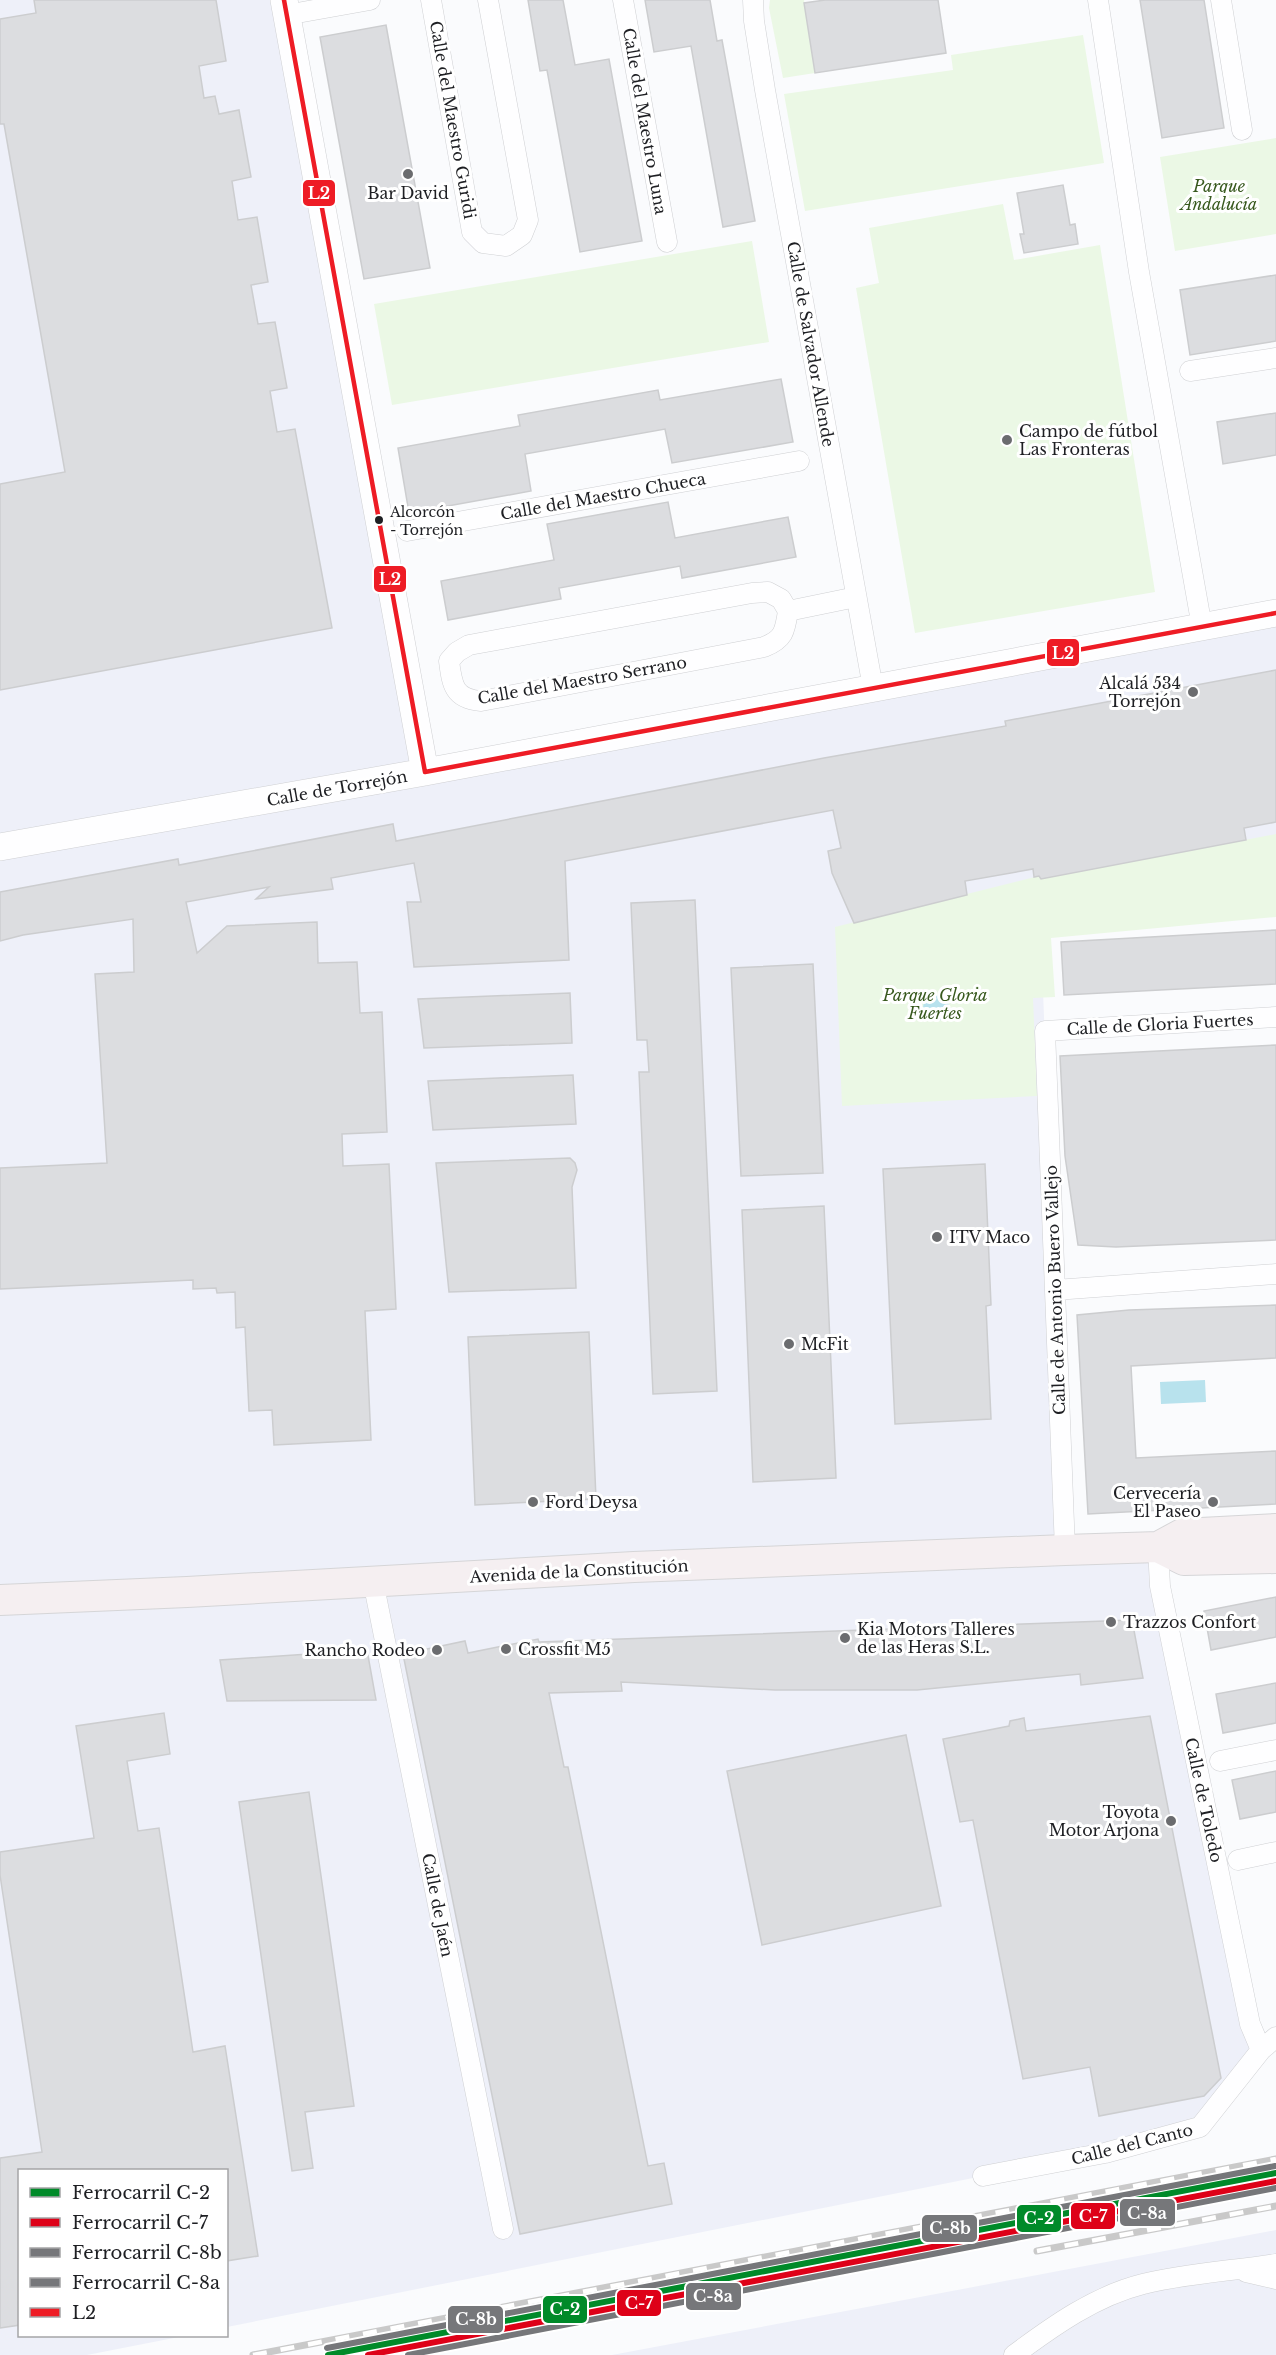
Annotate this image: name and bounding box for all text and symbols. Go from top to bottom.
street label: Calle del Maestro Guridi [426,19,480,221]
street label: Calle del Maestro Luna [619,26,671,216]
marker: Bar David [401,167,415,181]
park label: Parque Andalucía [1179,176,1257,214]
line badge: L2 [302,179,336,207]
text: L2 [308,183,330,203]
place label: Bar David [367,183,449,203]
street label: Calle de Salvador Allende [783,240,839,448]
place label: Campo de fútbol Las Fronteras [1019,421,1158,459]
marker: Campo de fútbol Las Fronteras [1000,433,1014,447]
street label: Calle del Maestro Chueca [499,468,707,524]
place label: Alcorcón - Torrejón [389,503,464,539]
marker: Alcorcón - Torrejón [373,514,385,526]
line badge: L2 [373,565,407,593]
text: L2 [379,569,401,589]
line badge: L2 [1046,638,1080,667]
text: L2 [1052,643,1074,663]
street label: Calle del Maestro Serrano [476,652,688,708]
place label: Alcalá 534 Torrejón [1098,673,1181,711]
marker: Alcalá 534 Torrejón [1186,685,1200,699]
street label: Calle de Torrejón [265,766,409,810]
park label: Parque Gloria Fuertes [882,985,987,1023]
street label: Calle de Gloria Fuertes [1066,1009,1254,1039]
street label: Calle de Antonio Buero Vallejo [1041,1165,1069,1415]
place label: ITV Maco [949,1227,1030,1247]
marker: ITV Maco [930,1230,944,1244]
place label: McFit [801,1334,849,1354]
marker: McFit [782,1337,796,1351]
place label: Cervecería El Paseo [1113,1483,1201,1521]
place label: Ford Deysa [545,1492,638,1512]
marker: Ford Deysa [526,1495,540,1509]
marker: Cervecería El Paseo [1206,1495,1220,1509]
street label: Avenida de la Constitución [468,1555,689,1587]
place label: Trazzos Confort [1123,1612,1256,1632]
marker: Trazzos Confort [1104,1615,1118,1629]
place label: Kia Motors Talleres de las Heras S.L. [857,1619,1015,1657]
marker: Kia Motors Talleres de las Heras S.L. [838,1631,852,1645]
place label: Crossfit M5 [518,1639,611,1659]
place label: Rancho Rodeo [305,1640,425,1660]
marker: Crossfit M5 [499,1642,513,1656]
marker: Rancho Rodeo [430,1643,444,1657]
street label: Calle de Toledo [1181,1736,1227,1864]
place label: Toyota Motor Arjona [1049,1802,1159,1840]
marker: Toyota Motor Arjona [1164,1814,1178,1828]
street label: Calle de Jaén [418,1851,458,1959]
street label: Calle del Canto [1069,2119,1195,2169]
legend [18,2169,228,2337]
text: Ferrocarril C-2 [72,2182,210,2204]
line badge: C-8a [1119,2198,1176,2227]
line badge: C-7 [1070,2202,1116,2230]
text: C-8a [1127,2203,1167,2223]
line badge: C-2 [1016,2204,1062,2233]
text: C-7 [1079,2206,1108,2226]
text: C-2 [1024,2208,1054,2228]
text: Ferrocarril C-7 [72,2212,209,2234]
line badge: C-8b [921,2214,978,2243]
text: C-8b [929,2218,971,2238]
text: Ferrocarril C-8b [72,2242,222,2264]
text: Ferrocarril C-8a [72,2272,220,2294]
line badge: C-8a [685,2282,742,2311]
text: C-8a [693,2286,733,2306]
line badge: C-7 [616,2289,662,2317]
text: C-7 [625,2293,654,2313]
line badge: C-2 [542,2295,588,2324]
text: C-2 [550,2299,580,2319]
text: L2 [72,2302,96,2324]
line badge: C-8b [447,2305,504,2334]
text: C-8b [455,2309,497,2329]

